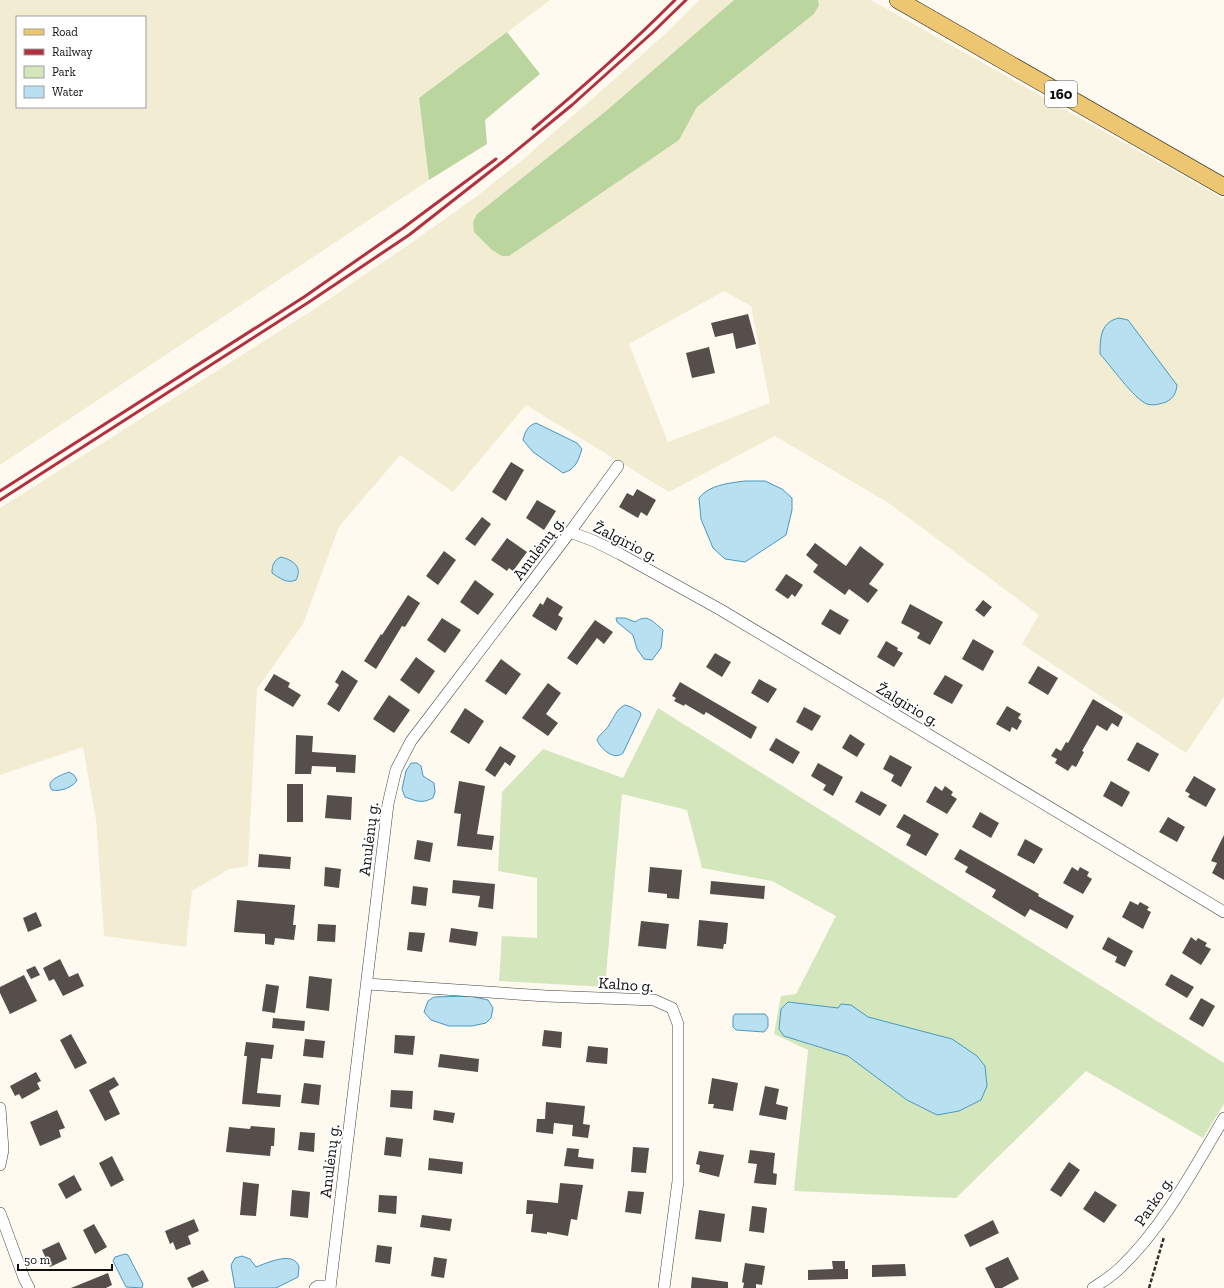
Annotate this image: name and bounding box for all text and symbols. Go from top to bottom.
legend [16,16,146,108]
text: Road [52,25,78,39]
text: Railway [52,45,93,59]
text: Park [52,65,77,79]
road number: 160 [1045,81,1077,107]
text: Water [52,85,84,99]
street label: Anulėnų g. [509,513,568,584]
street label: Žalgirio g. [591,517,661,566]
street label: Žalgirio g. [873,678,942,730]
street label: Anulėnų g. [355,801,382,877]
street label: Kalno g. [598,973,654,996]
street label: Anulėnų g. [316,1123,343,1199]
street label: Parko g. [1130,1173,1177,1229]
scale bar [18,1246,112,1272]
text: 50 m [24,1253,51,1267]

